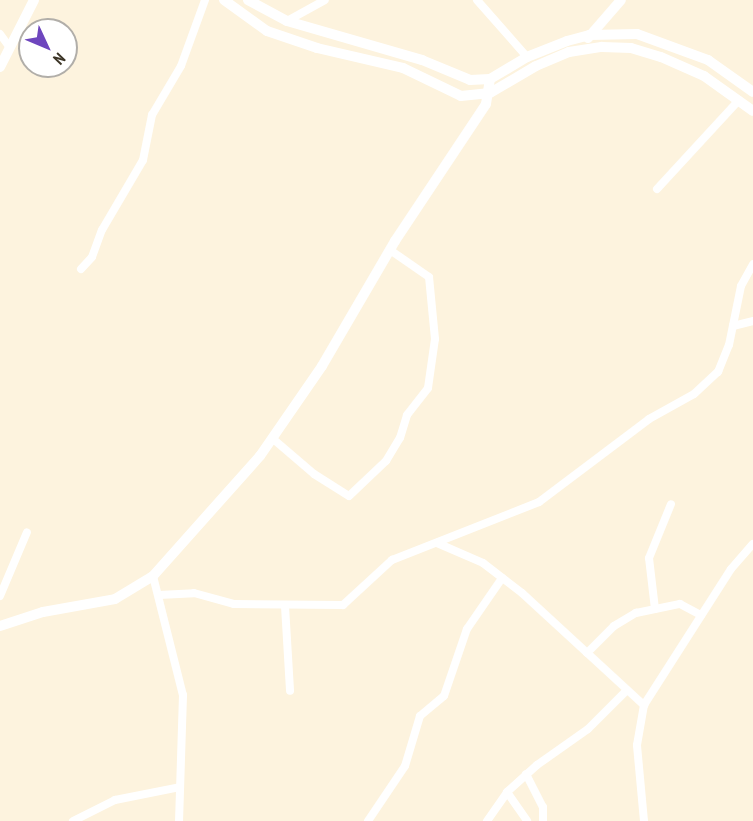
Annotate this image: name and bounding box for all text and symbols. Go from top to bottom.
north arrow [18,18,78,78]
text: N [49,49,70,69]

